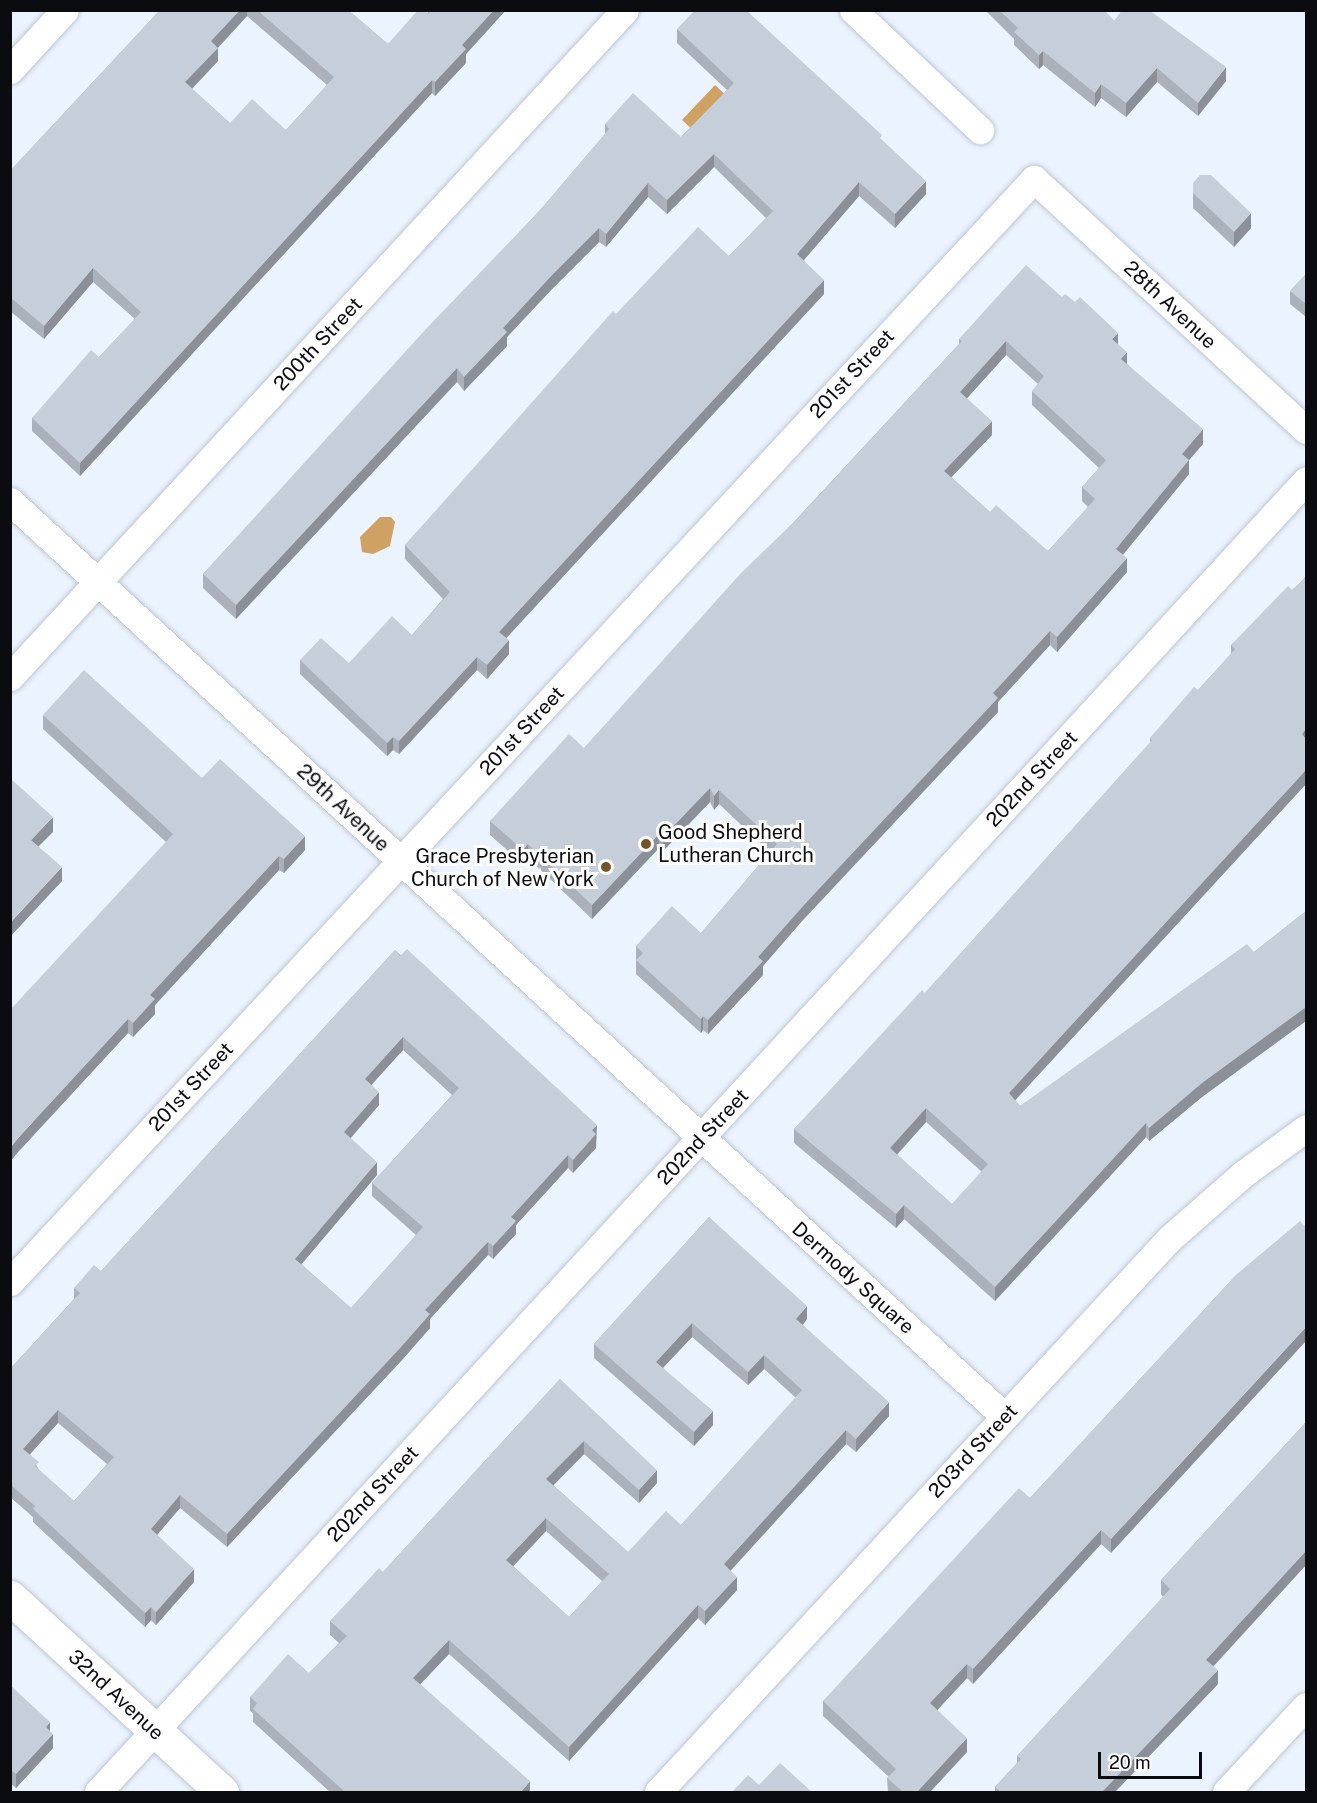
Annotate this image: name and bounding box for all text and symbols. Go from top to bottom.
street label: 28th Avenue [1119,256,1221,354]
street label: 200th Street [269,292,367,396]
street label: 201st Street [805,324,899,424]
street label: 201st Street [475,681,569,781]
street label: 202nd Street [981,726,1083,832]
street label: 29th Avenue [292,759,394,857]
place label: Good Shepherd Lutheran Church [658,820,814,867]
marker: Good Shepherd Lutheran Church [639,837,653,851]
place label: Grace Presbyterian Church of New York [411,844,594,891]
marker: Grace Presbyterian Church of New York [599,860,613,874]
street label: 201st Street [144,1037,238,1137]
street label: 202nd Street [652,1084,754,1190]
street label: Dermody Square [787,1217,919,1339]
street label: 203rd Street [923,1399,1023,1503]
street label: 202nd Street [322,1441,424,1547]
street label: 32nd Avenue [63,1645,169,1745]
scale bar [1101,1740,1204,1778]
text: 20 m [1109,1752,1151,1773]

